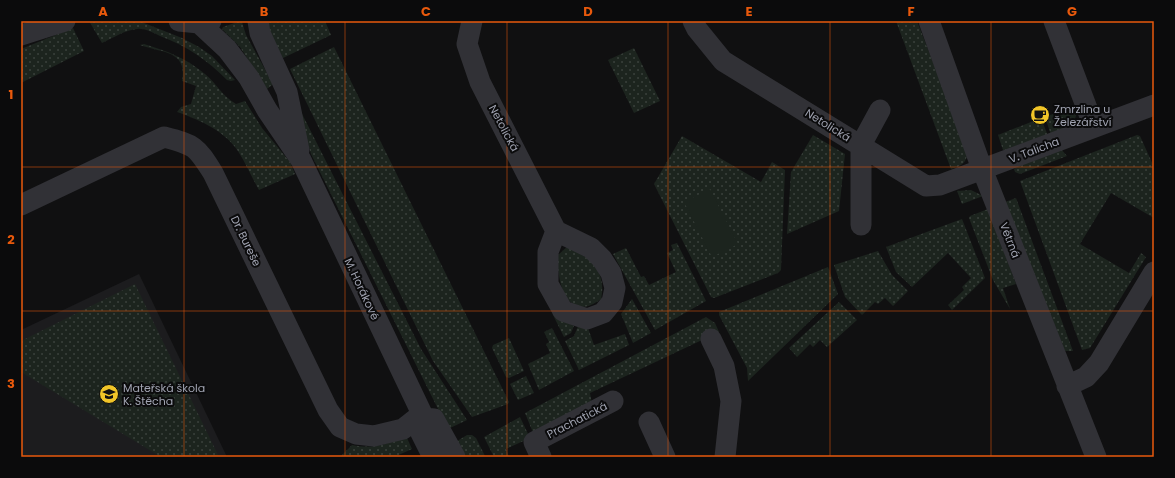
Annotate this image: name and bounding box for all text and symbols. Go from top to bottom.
text: A [98,2,108,21]
text: B [260,2,269,21]
text: C [421,2,431,21]
text: D [583,2,593,21]
text: E [745,2,753,21]
text: F [907,2,915,21]
text: G [1067,2,1077,21]
text: 1 [9,85,13,104]
place label: Zmrzlina u Železářství [1054,101,1112,130]
street label: Netolická [485,102,523,154]
cafe icon: Zmrzlina u Železářství [1029,104,1051,126]
street label: Netolická [802,105,854,145]
street label: V. Talicha [1007,133,1061,167]
street label: Dr. Bureše [227,213,265,269]
street label: Větrná [996,220,1024,260]
text: 2 [7,230,15,249]
street label: M. Horákové [341,255,383,323]
text: 3 [7,374,15,393]
place label: Mateřská škola K. Štěcha [123,380,205,409]
school or university icon: Mateřská škola K. Štěcha [98,383,120,405]
street label: Prachatická [544,398,610,442]

